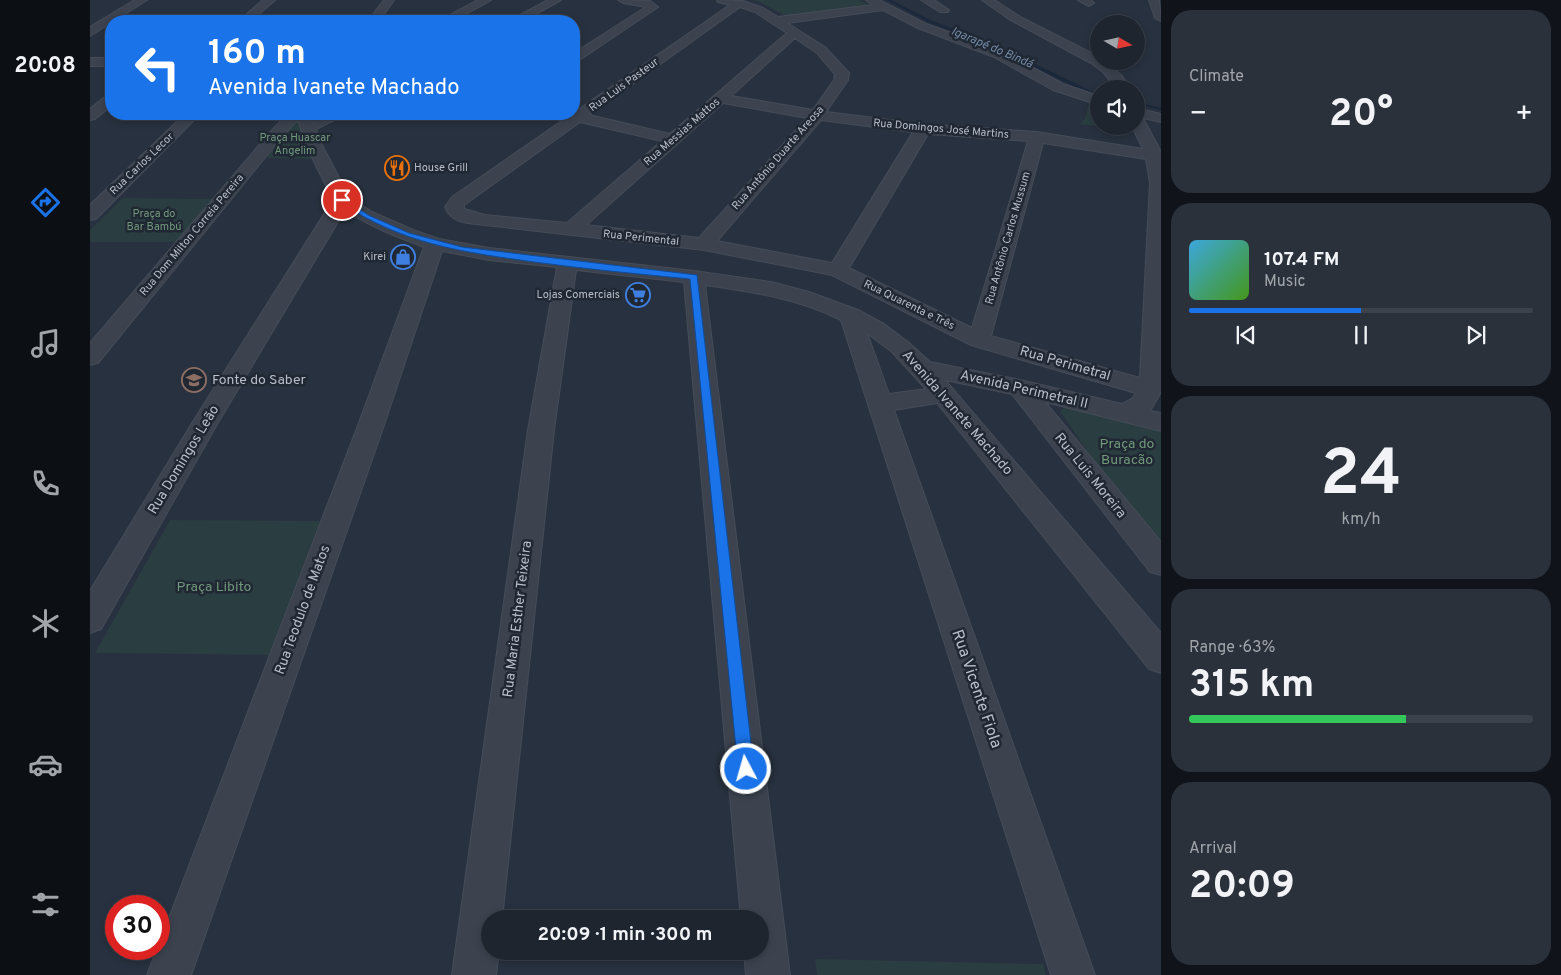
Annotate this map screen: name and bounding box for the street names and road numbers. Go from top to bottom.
street label: Rua Luis Pasteur [586,55,662,115]
street label: Rua Messias Mattos [641,95,723,169]
street label: Rua Antônio Duarte Areosa [729,103,827,213]
street label: Rua Domingos José Martins [873,116,1009,142]
street label: Rua Carlos Lecor [107,129,178,198]
street label: Rua Antônio Carlos Mussum [982,170,1034,306]
street label: Rua Dom Milton Correia Pereira [137,171,247,299]
street label: Rua Perimental [602,227,680,249]
street label: Rua Quarenta e Três [861,277,957,333]
street label: Rua Perimetral [1018,343,1112,385]
street label: Avenida Ivanete Machado [898,347,1016,479]
street label: Avenida Perimetral II [958,367,1090,413]
street label: Rua Domingos Leão [145,402,223,518]
street label: Rua Luis Moreira [1050,430,1130,522]
street label: Rua Maria Esther Teixeira [500,540,536,698]
street label: Rua Teodulo de Matos [272,543,334,677]
street label: Rua Vicente Fiola [946,627,1006,751]

